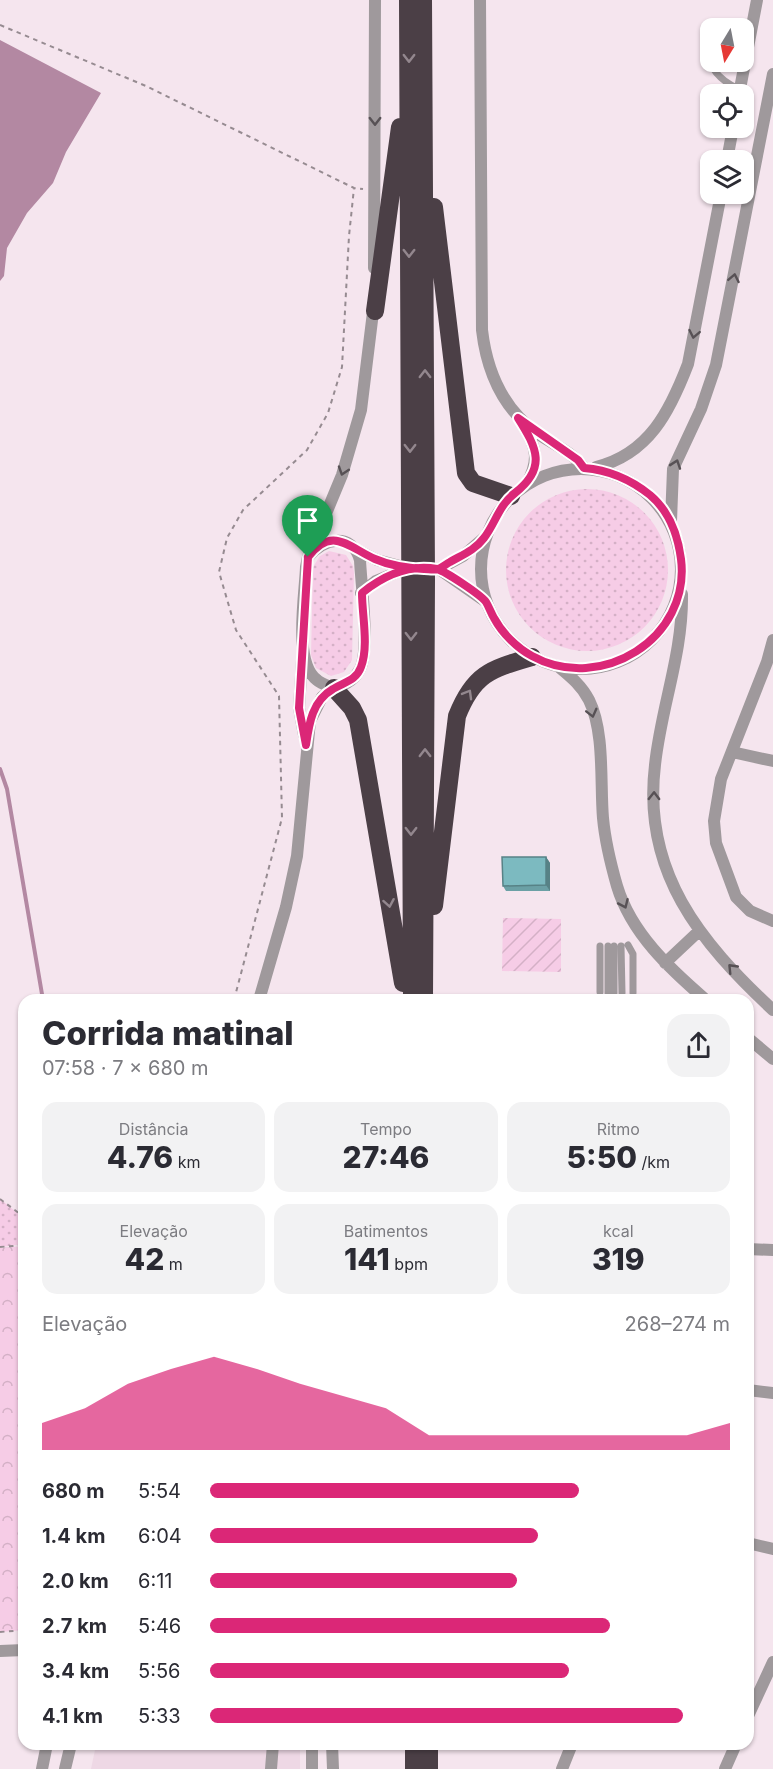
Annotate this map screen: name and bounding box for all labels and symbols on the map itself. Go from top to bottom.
north arrow [700,18,754,72]
one-way arrow [403,54,415,63]
one-way arrow [369,117,381,126]
one-way arrow [403,249,415,258]
one-way arrow [727,274,740,284]
one-way arrow [688,328,701,338]
one-way arrow [419,369,431,378]
one-way arrow [404,444,416,453]
one-way arrow [669,459,682,470]
one-way arrow [337,465,350,476]
pin [282,495,333,557]
one-way arrow [405,632,417,641]
one-way arrow [460,690,472,700]
one-way arrow [585,707,598,717]
one-way arrow [419,749,431,758]
one-way arrow [648,791,660,800]
one-way arrow [405,827,417,836]
one-way arrow [617,897,629,908]
one-way arrow [383,899,395,908]
one-way arrow [728,964,739,974]

